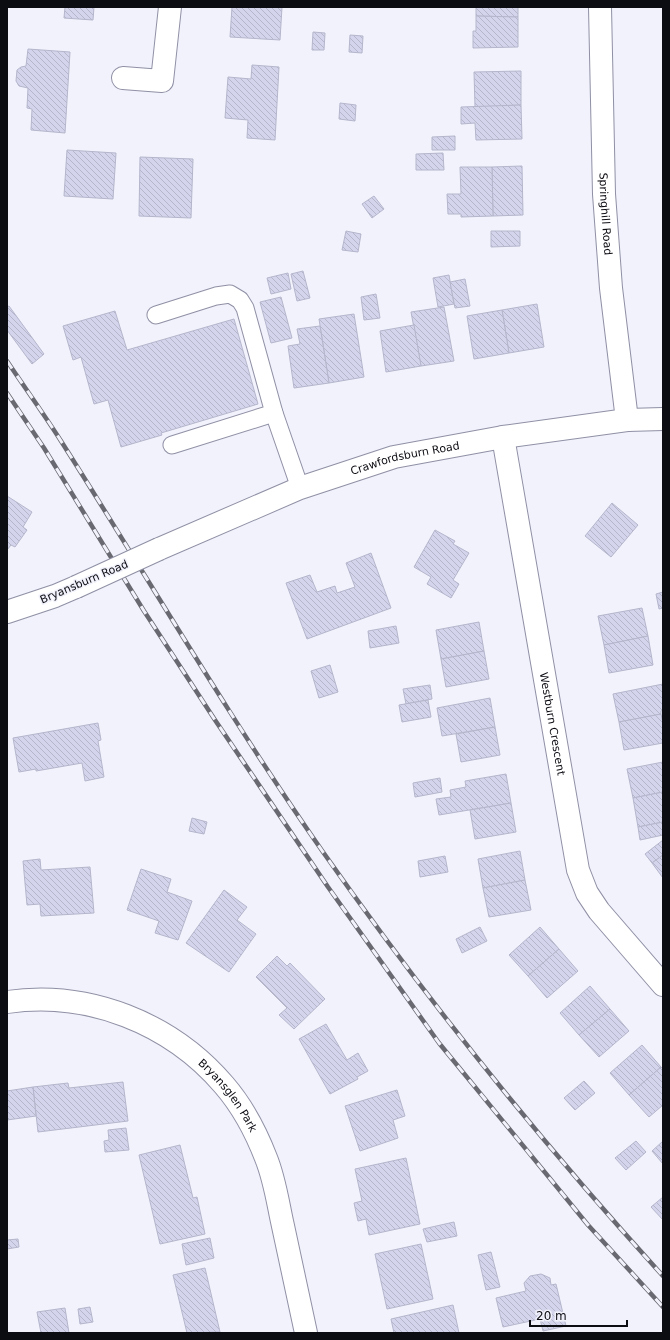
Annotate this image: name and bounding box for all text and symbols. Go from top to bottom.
street label: Springhill Road [597,172,615,256]
street label: Crawfordsburn Road [349,439,461,477]
street label: Bryansburn Road [38,558,130,606]
street label: Westburn Crescent [537,671,568,777]
street label: Bryansglen Park [196,1056,260,1135]
scale bar [530,1302,627,1328]
text: 20 m [536,1309,567,1323]

